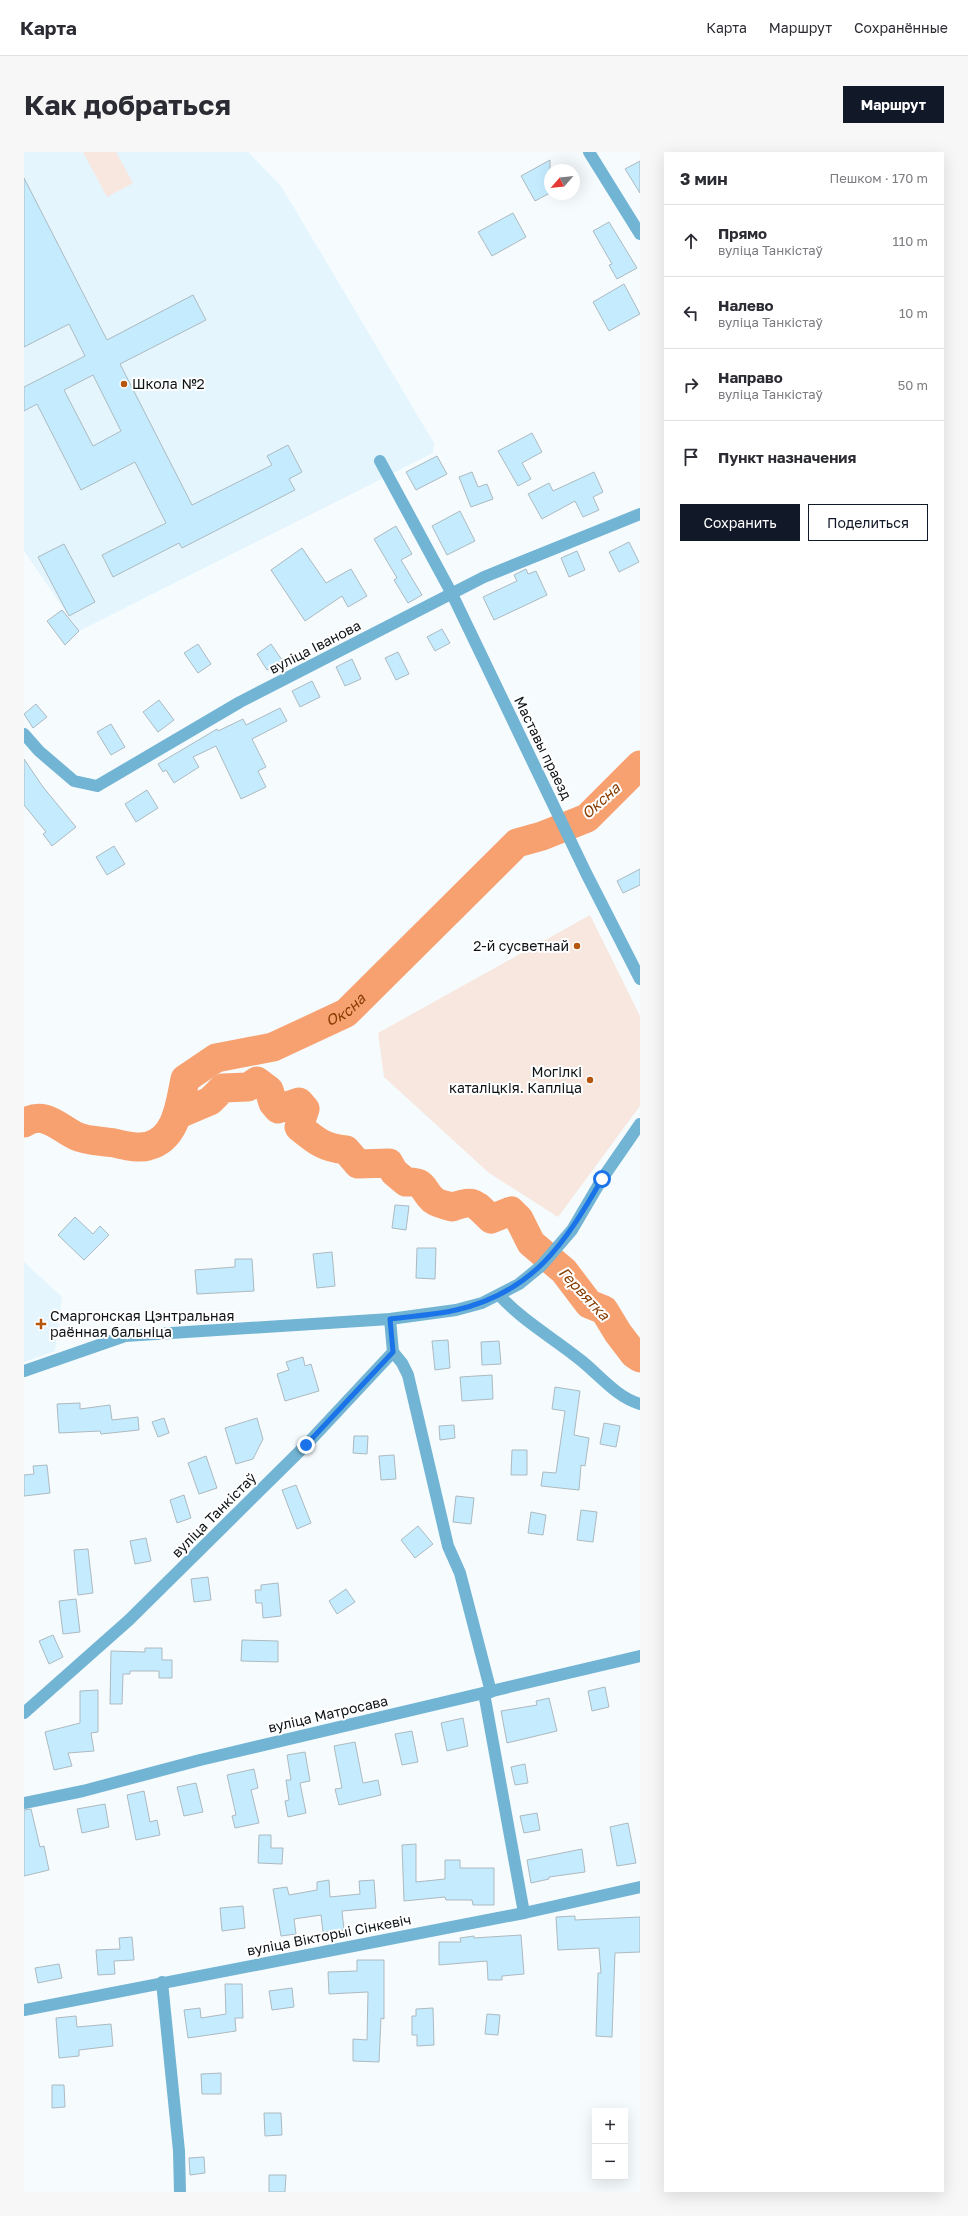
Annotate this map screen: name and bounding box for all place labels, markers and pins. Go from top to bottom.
place label: Школа №2 [132,375,205,392]
marker: Школа №2 [119,379,129,389]
place label: 2-й сусветнай [473,937,569,954]
marker: 2-й сусветнай [572,941,582,951]
place label: Могілкі каталіцкія. Капліца [449,1063,582,1096]
marker: Могілкі каталіцкія. Капліца [585,1075,595,1085]
place label: Смаргонская Цэнтральная раённая бальніца [50,1307,234,1340]
marker: Смаргонская Цэнтральная раённая бальніца [35,1318,47,1330]

